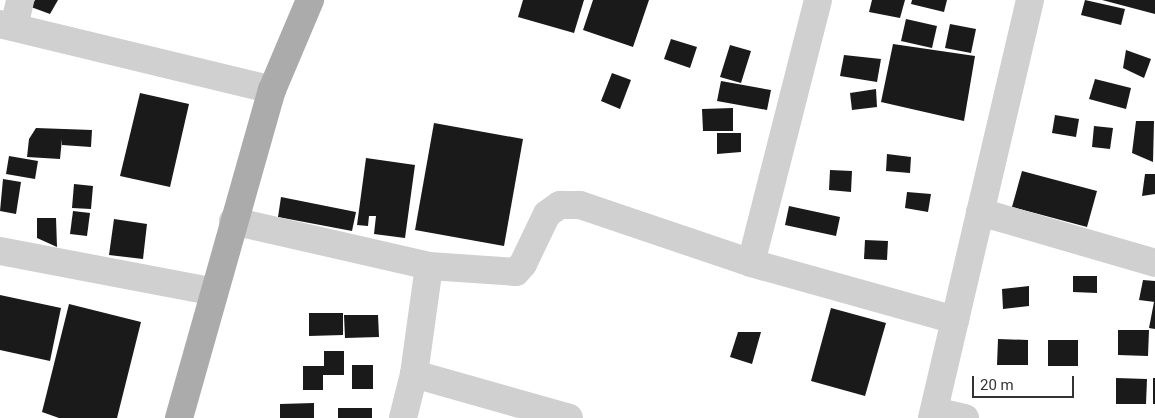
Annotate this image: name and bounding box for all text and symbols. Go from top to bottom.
scale bar [975,366,1078,398]
text: 20 m [980,376,1014,394]

